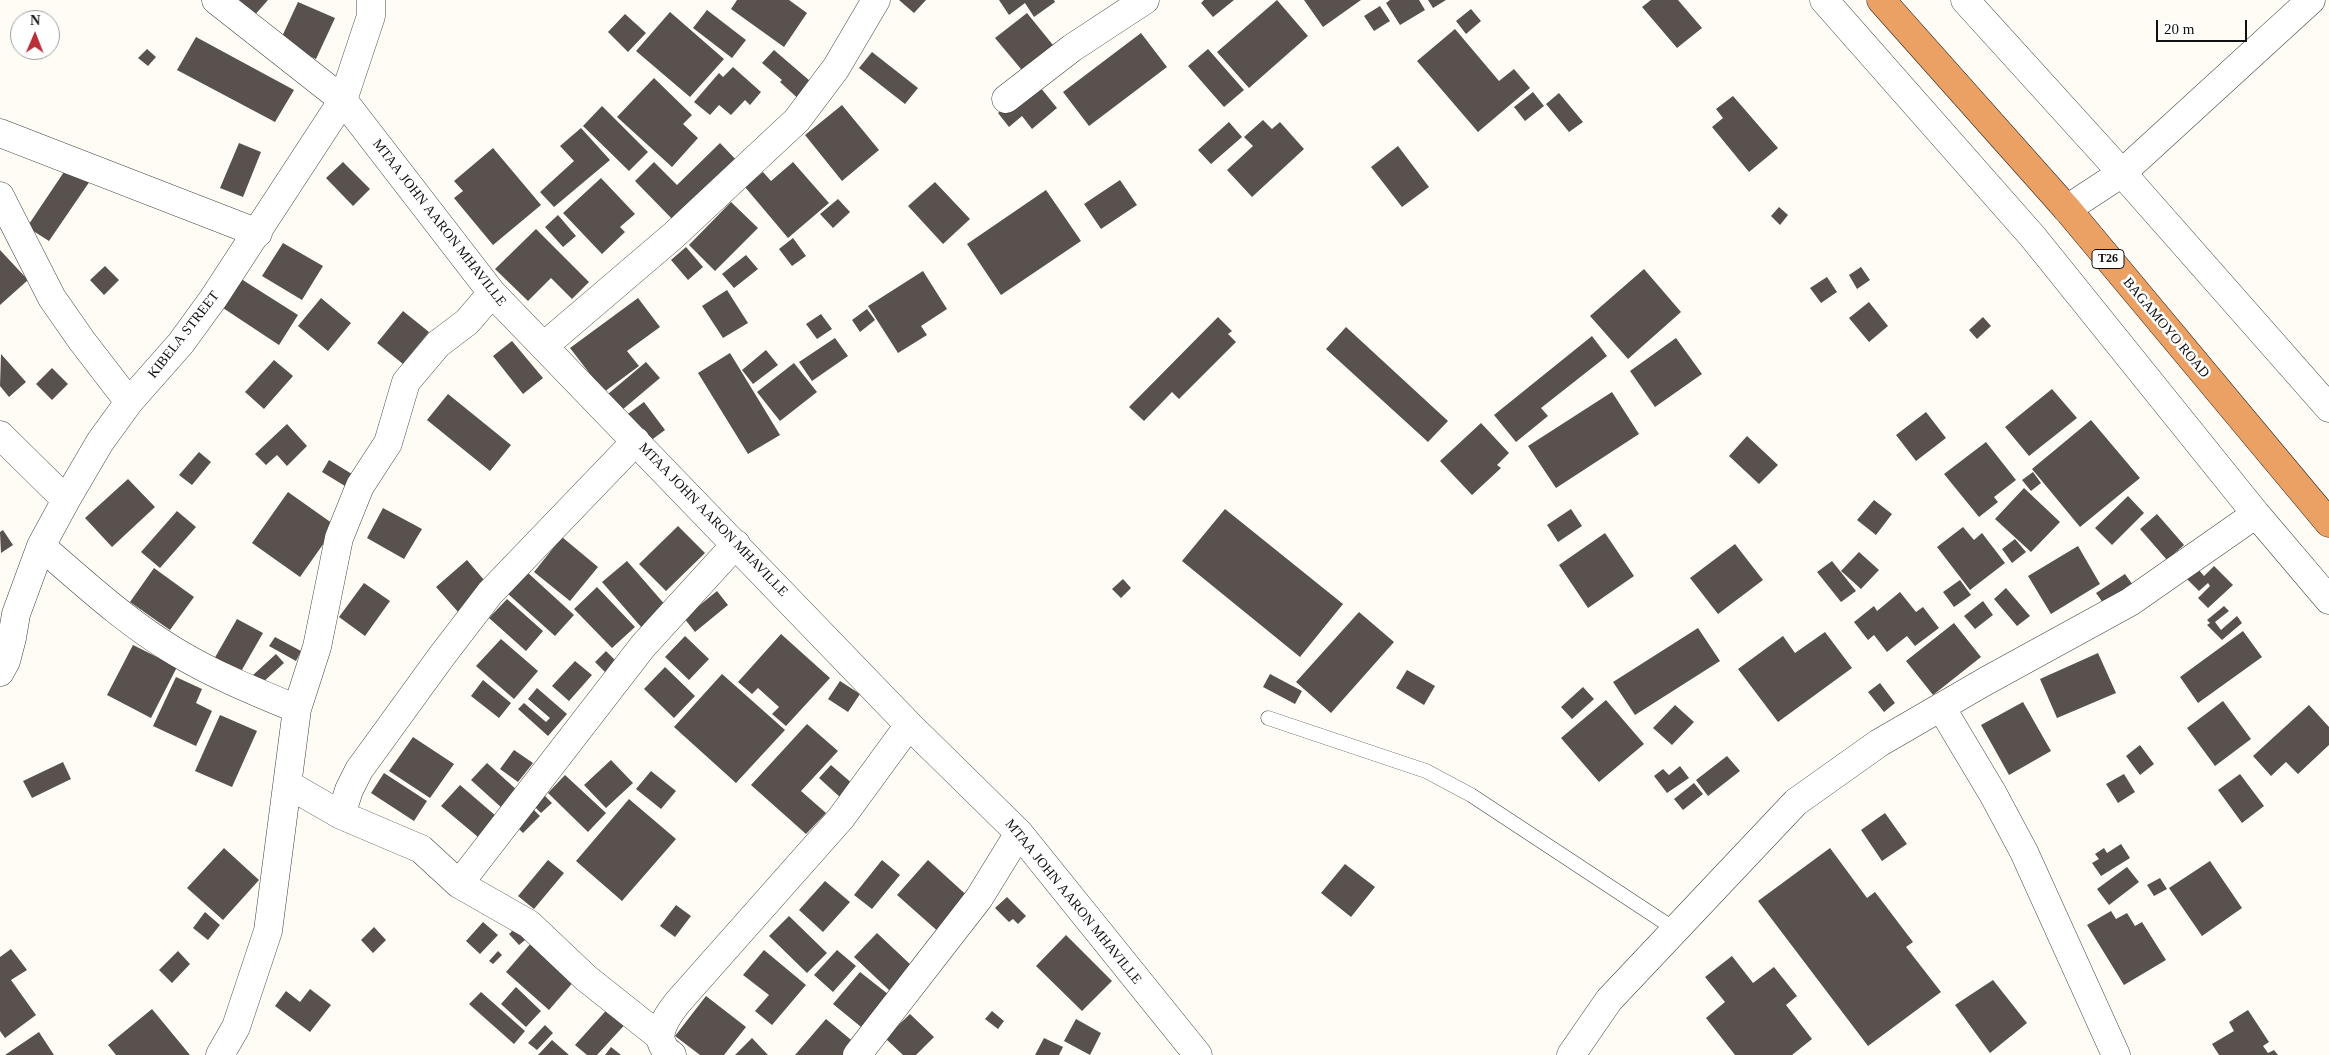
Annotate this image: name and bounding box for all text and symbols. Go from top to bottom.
north arrow [10,10,60,60]
scale bar [2159,10,2250,42]
text: N [30,13,40,28]
text: 20 m [2164,21,2194,37]
street label: MTAA JOHN AARON MHAVILLE [369,136,509,310]
road number: T26 [2092,250,2124,268]
street label: BAGAMOYO ROAD [2119,274,2213,382]
street label: KIBELA STREET [145,288,223,382]
street label: MTAA JOHN AARON MHAVILLE [635,440,791,600]
street label: MTAA JOHN AARON MHAVILLE [1001,816,1145,988]

